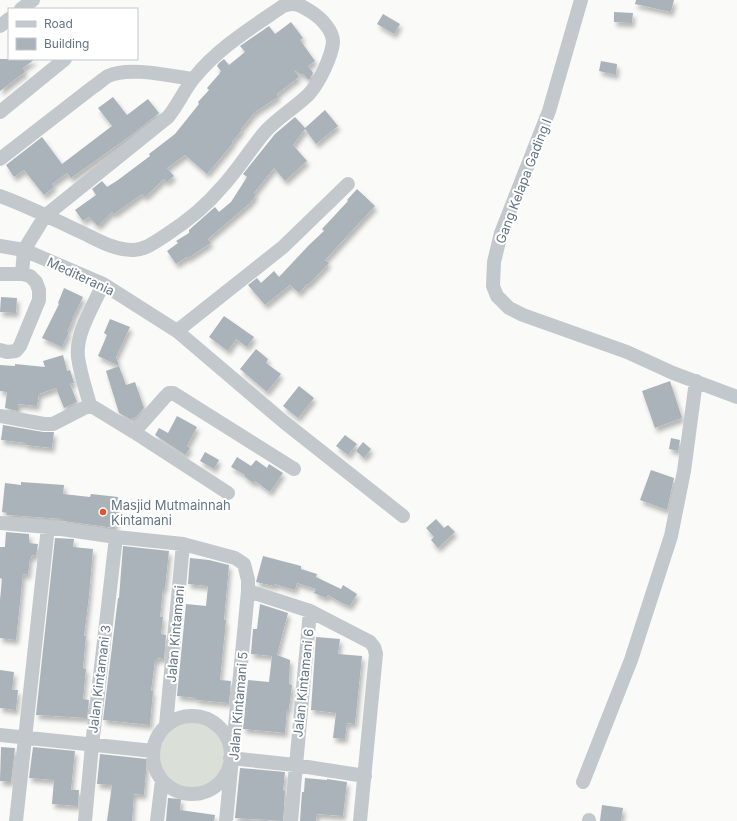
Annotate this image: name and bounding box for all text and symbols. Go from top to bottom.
legend [8,8,138,60]
text: Road [44,16,73,31]
text: Building [44,36,89,51]
street label: Gang Kelapa Gading I [492,116,554,246]
street label: Mediterania [45,253,117,299]
place label: Masjid Mutmainnah Kintamani [111,497,231,528]
marker: Masjid Mutmainnah Kintamani [98,507,108,517]
street label: Jalan Kintamani [163,585,187,683]
street label: Jalan Kintamani 3 [84,624,114,734]
street label: Jalan Kintamani 6 [289,628,317,738]
street label: Jalan Kintamani 5 [225,651,251,761]

